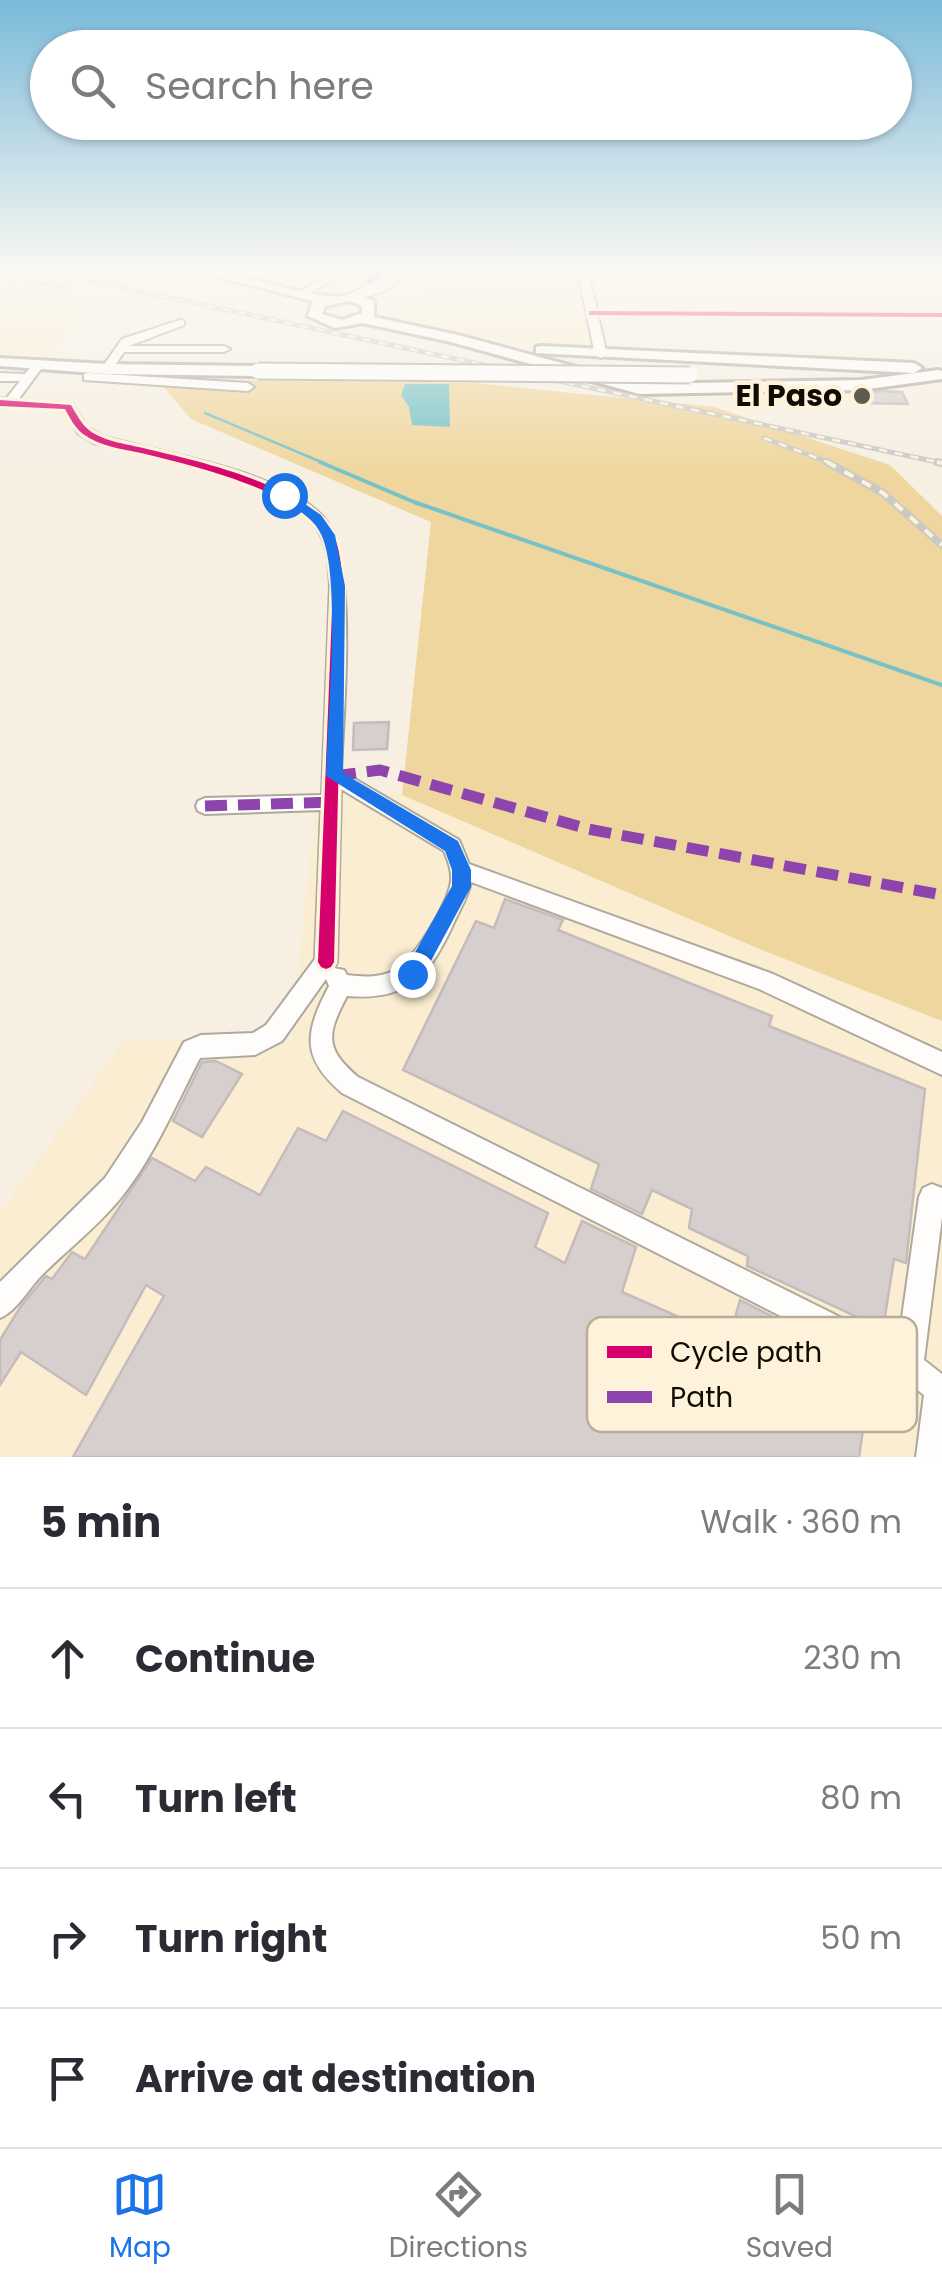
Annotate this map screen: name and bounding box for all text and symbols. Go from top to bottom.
search box [30,30,912,140]
icon: search [65,58,120,113]
text: Search here [145,59,374,112]
place label: El Paso [736,374,842,417]
marker: El Paso [851,385,873,407]
route start [262,473,308,519]
route end [390,952,436,998]
legend [587,1317,917,1432]
text: Cycle path [670,1333,822,1372]
text: Path [670,1378,733,1417]
text: 5 min [40,1493,161,1552]
text: Walk · 360 m [700,1499,902,1544]
icon: ahead [40,1631,95,1686]
text: Continue [135,1632,315,1685]
text: 230 m [803,1635,902,1680]
icon: left [40,1771,95,1826]
text: Turn left [135,1772,297,1825]
text: 80 m [820,1775,902,1820]
icon: right [40,1911,95,1966]
text: Turn right [135,1912,327,1965]
text: 50 m [820,1915,902,1960]
icon: arrive [40,2051,95,2106]
text: Arrive at destination [135,2052,536,2105]
tab: Map [109,2167,171,2269]
tab: Directions [389,2167,528,2269]
tab: Saved [746,2167,833,2269]

